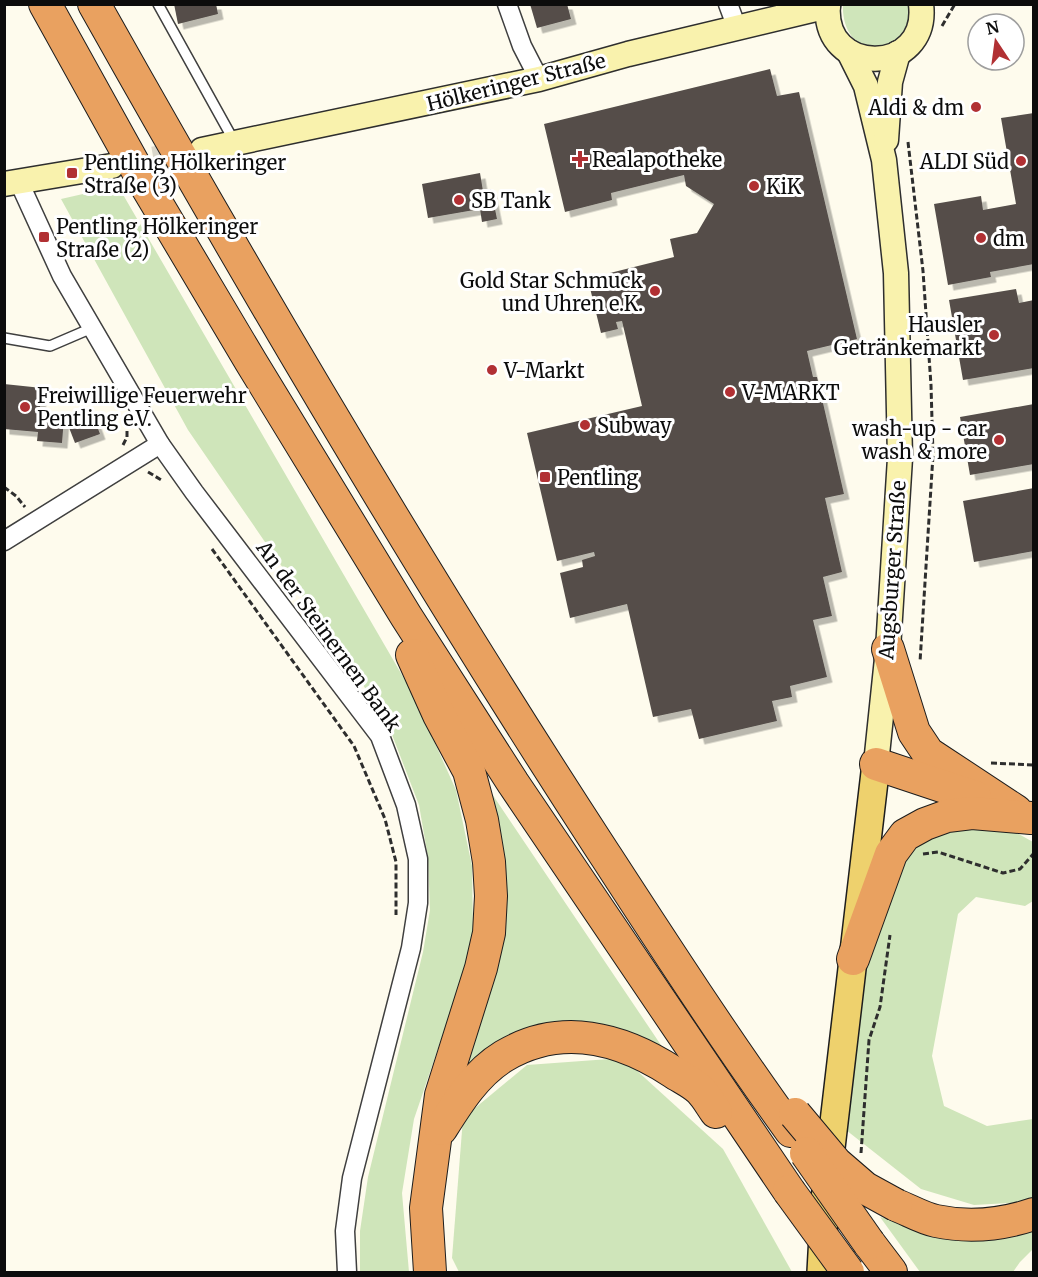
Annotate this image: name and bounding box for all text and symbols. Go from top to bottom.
north arrow [966,12,1026,72]
text: N [984,16,1001,39]
street label: Hölkeringer Straße [424,48,608,116]
place label: Aldi & dm [867,95,964,120]
marker: Aldi & dm [969,100,983,114]
place label: Realapotheke [592,147,722,172]
place label: ALDI Süd [919,149,1009,174]
place label: Pentling Hölkeringer Straße (3) [84,150,286,198]
marker: Realapotheke [573,152,587,166]
marker: ALDI Süd [1014,154,1028,168]
marker: Pentling Hölkeringer Straße (3) [65,166,79,180]
place label: KiK [766,174,802,199]
marker: KiK [747,179,761,193]
place label: SB Tank [471,188,551,213]
marker: SB Tank [452,193,466,207]
place label: Pentling Hölkeringer Straße (2) [56,214,258,262]
place label: dm [993,226,1025,251]
marker: Pentling Hölkeringer Straße (2) [37,230,51,244]
marker: dm [974,231,988,245]
place label: Gold Star Schmuck und Uhren e.K. [460,268,643,316]
marker: Gold Star Schmuck und Uhren e.K. [648,284,662,298]
place label: Hausler Getränkemarkt [834,312,982,360]
marker: Hausler Getränkemarkt [987,328,1001,342]
place label: V-Markt [503,358,585,383]
marker: V-Markt [485,363,499,377]
place label: V-MARKT [741,380,840,405]
place label: Freiwillige Feuerwehr Pentling e.V. [37,383,247,431]
marker: V-MARKT [723,385,737,399]
marker: Freiwillige Feuerwehr Pentling e.V. [18,400,32,414]
place label: Subway [597,413,672,438]
place label: wash-up - car wash & more [851,416,987,464]
marker: Subway [578,418,592,432]
marker: wash-up - car wash & more [992,433,1006,447]
place label: Pentling [557,465,638,490]
marker: Pentling [538,470,552,484]
street label: Augsburger Straße [873,480,911,661]
street label: An der Steinernen Bank [251,535,407,736]

